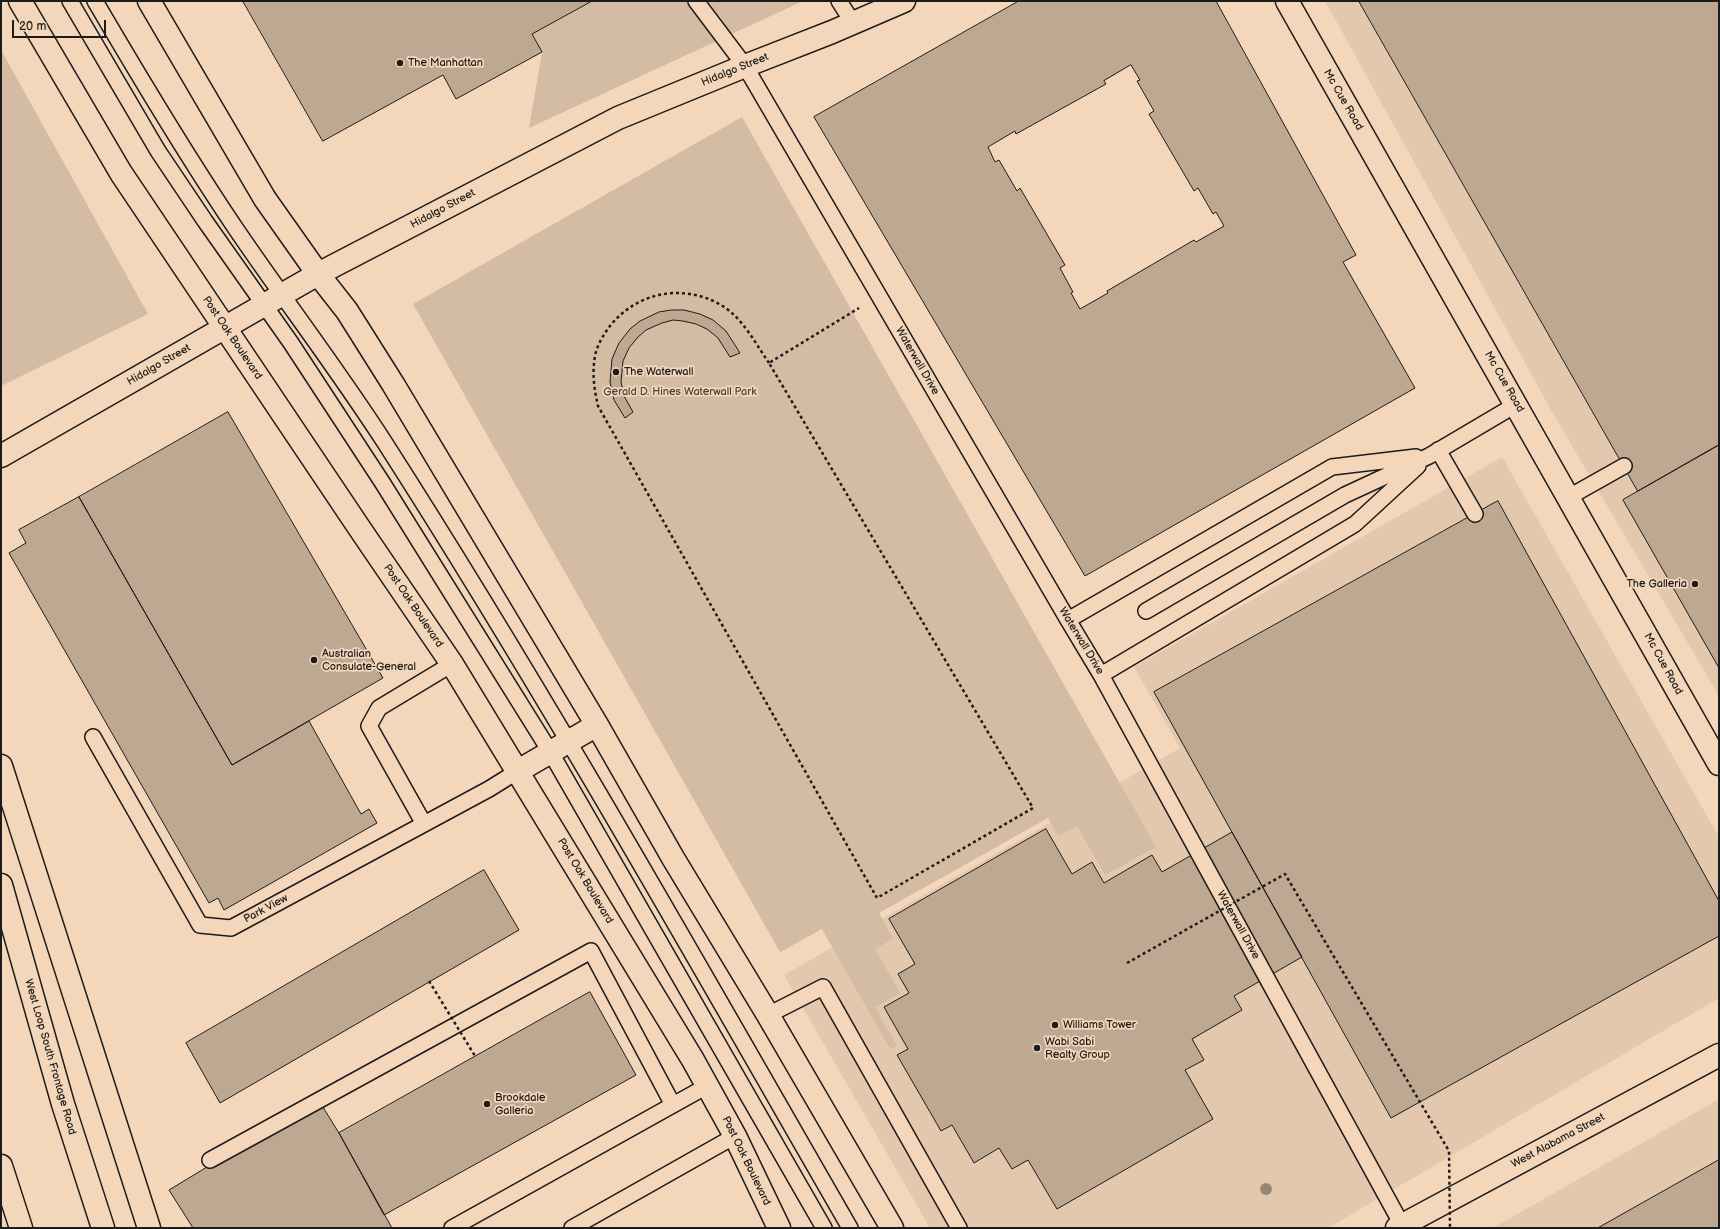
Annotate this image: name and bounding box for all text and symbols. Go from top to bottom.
scale bar [14,12,108,38]
text: 20 m [19,19,46,34]
street label: Hidalgo Street [699,51,771,89]
place label: The Manhattan [408,56,483,70]
marker: The Manhattan [395,58,405,68]
street label: Mc Cue Road [1320,67,1366,133]
street label: Hidalgo Street [408,186,478,232]
street label: Post Oak Boulevard [199,294,265,382]
street label: Waterwall Drive [892,325,942,397]
street label: Hidalgo Street [125,341,193,389]
street label: Mc Cue Road [1481,349,1527,415]
place label: The Waterwall [624,365,693,379]
marker: The Waterwall [611,367,621,377]
park label: Gerald D. Hines Waterwall Park [603,385,757,399]
street label: Post Oak Boulevard [380,562,446,650]
place label: The Galleria [1627,577,1687,591]
marker: The Galleria [1690,579,1700,589]
street label: Waterwall Drive [1056,605,1106,677]
street label: Mc Cue Road [1641,631,1685,697]
place label: Australian Consulate-General [322,647,416,673]
marker: Australian Consulate-General [309,655,319,665]
street label: Post Oak Boulevard [554,836,616,926]
street label: Waterwall Drive [1214,888,1262,962]
street label: Park View [242,892,290,926]
street label: West Loop South Frontage Road [21,978,79,1136]
place label: Williams Tower [1063,1018,1136,1032]
marker: Williams Tower [1050,1020,1060,1030]
place label: Wabi Sabi Realty Group [1045,1035,1110,1061]
marker: Wabi Sabi Realty Group [1032,1043,1042,1053]
place label: Brookdale Galleria [495,1091,545,1117]
marker: Brookdale Galleria [482,1099,492,1109]
street label: West Alabama Street [1509,1111,1607,1171]
street label: Post Oak Boulevard [719,1114,773,1208]

